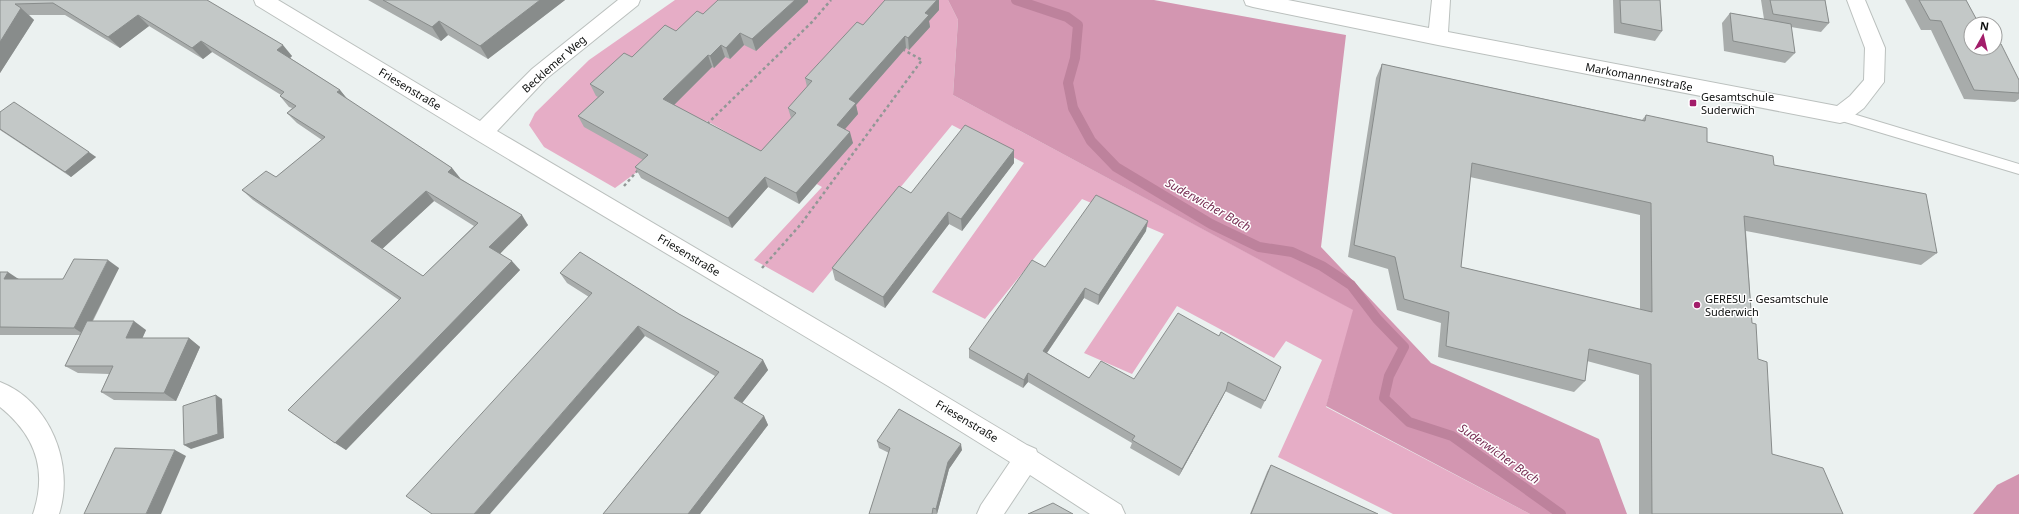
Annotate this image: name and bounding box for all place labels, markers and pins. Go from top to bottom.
place label: Gesamtschule Suderwich [1701,89,1774,117]
marker: Gesamtschule Suderwich [1688,98,1698,108]
place label: GERESU - Gesamtschule Suderwich [1705,291,1829,319]
marker: GERESU - Gesamtschule Suderwich [1692,300,1702,310]

